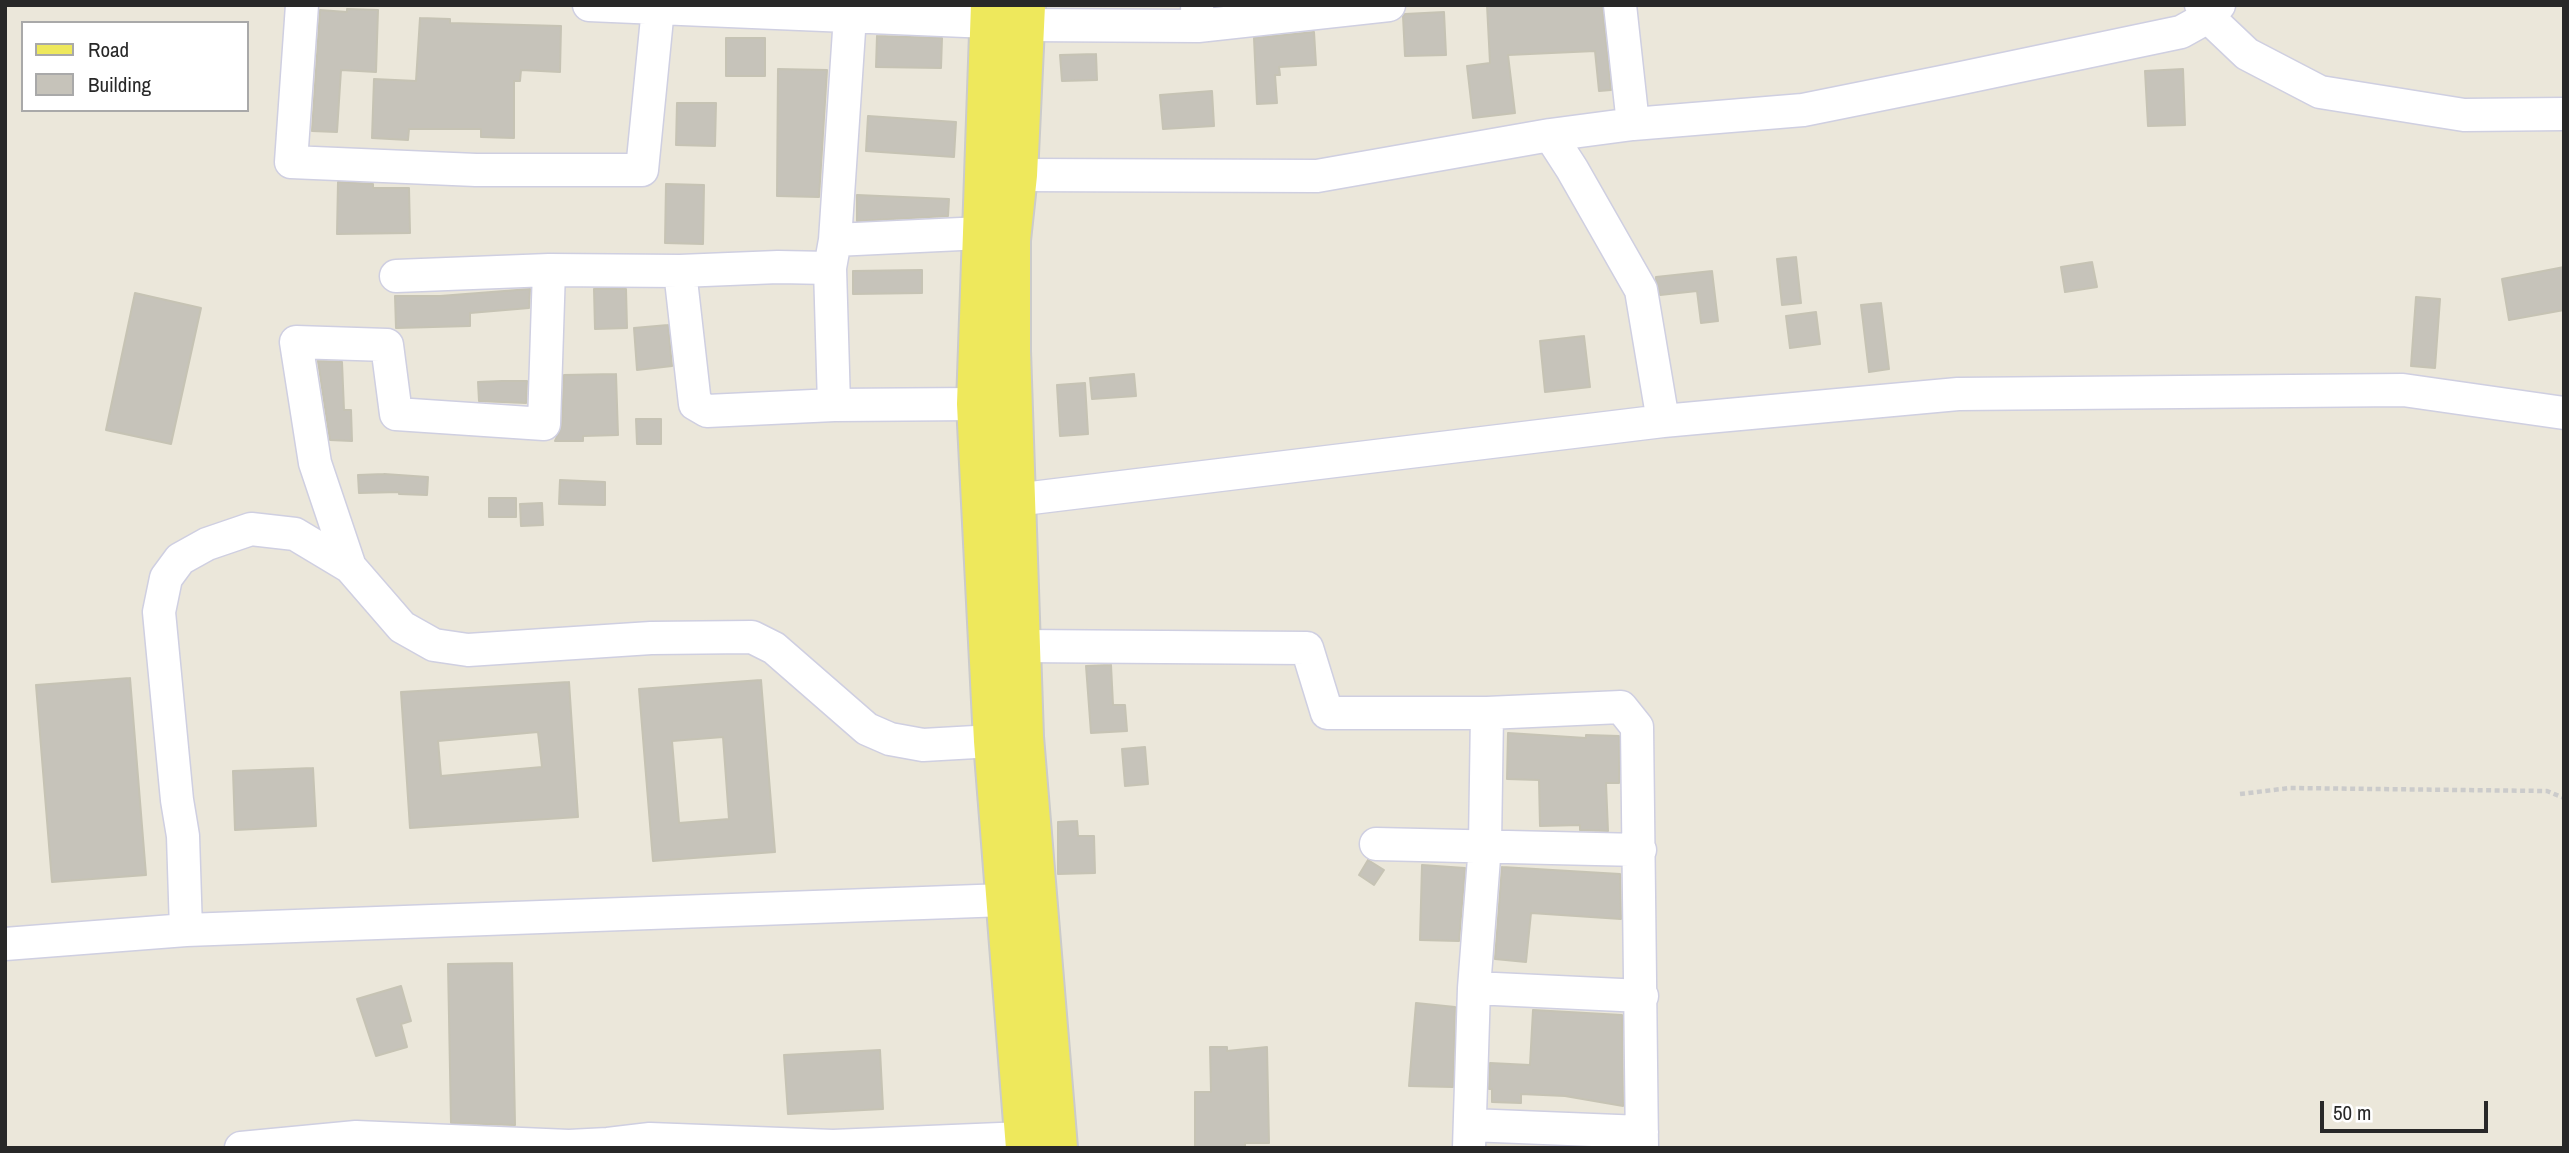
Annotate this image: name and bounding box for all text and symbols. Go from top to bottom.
legend [21,21,248,112]
text: Road [88,35,129,64]
text: Building [88,70,151,99]
scale bar [2324,1086,2492,1130]
text: 50 m [2333,1098,2371,1127]

